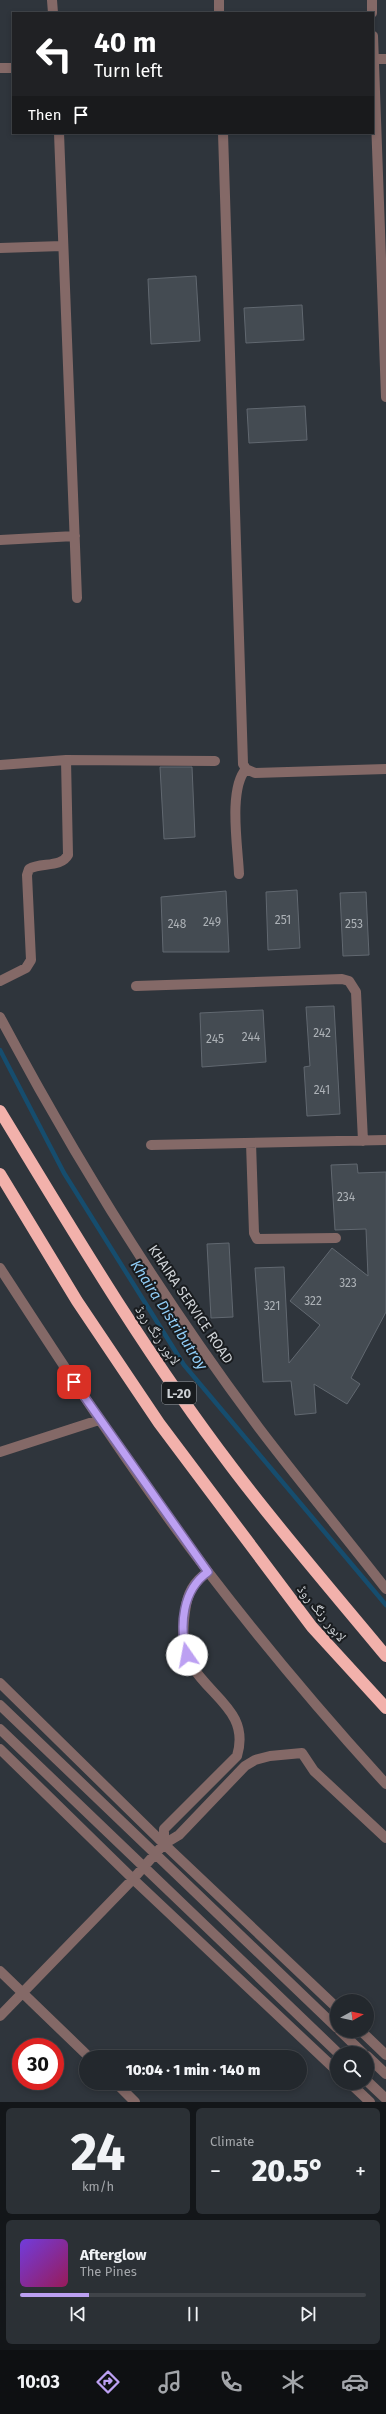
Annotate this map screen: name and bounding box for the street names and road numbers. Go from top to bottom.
street label: KHAIRA SERVICE ROAD [145,1242,237,1367]
street label: لاہور رنگ روڈ [131,1302,184,1368]
road number: L-20 [162,1382,196,1404]
street label: لاہور رنگ روڈ [293,1581,350,1645]

